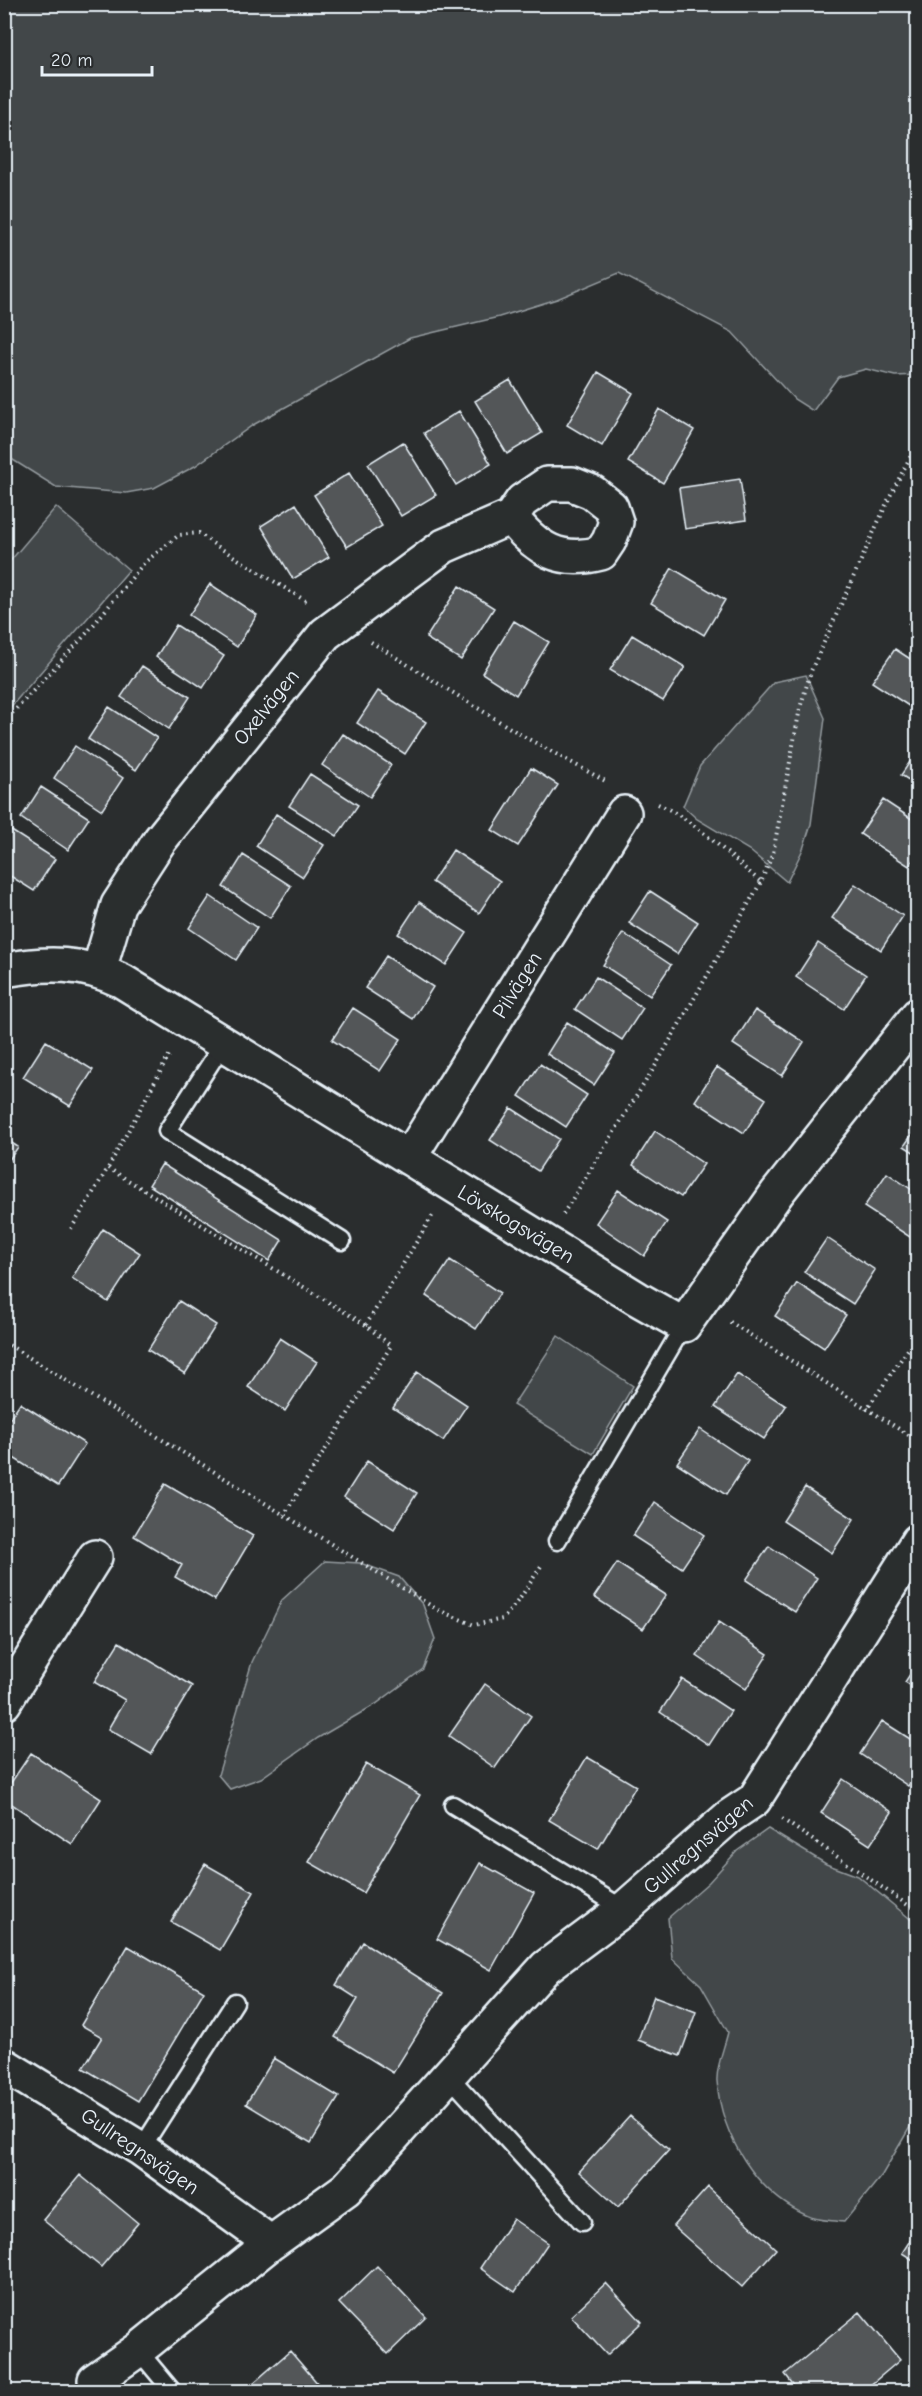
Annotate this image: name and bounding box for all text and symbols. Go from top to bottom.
scale bar [42,39,152,77]
text: 20 m [51,50,92,71]
street label: Oxelvägen [228,664,304,750]
street label: Pilvägen [487,947,547,1023]
street label: Lövskogsvägen [453,1180,579,1268]
street label: Gullregnsvägen [638,1791,758,1899]
street label: Gullregnsvägen [76,2103,204,2199]

